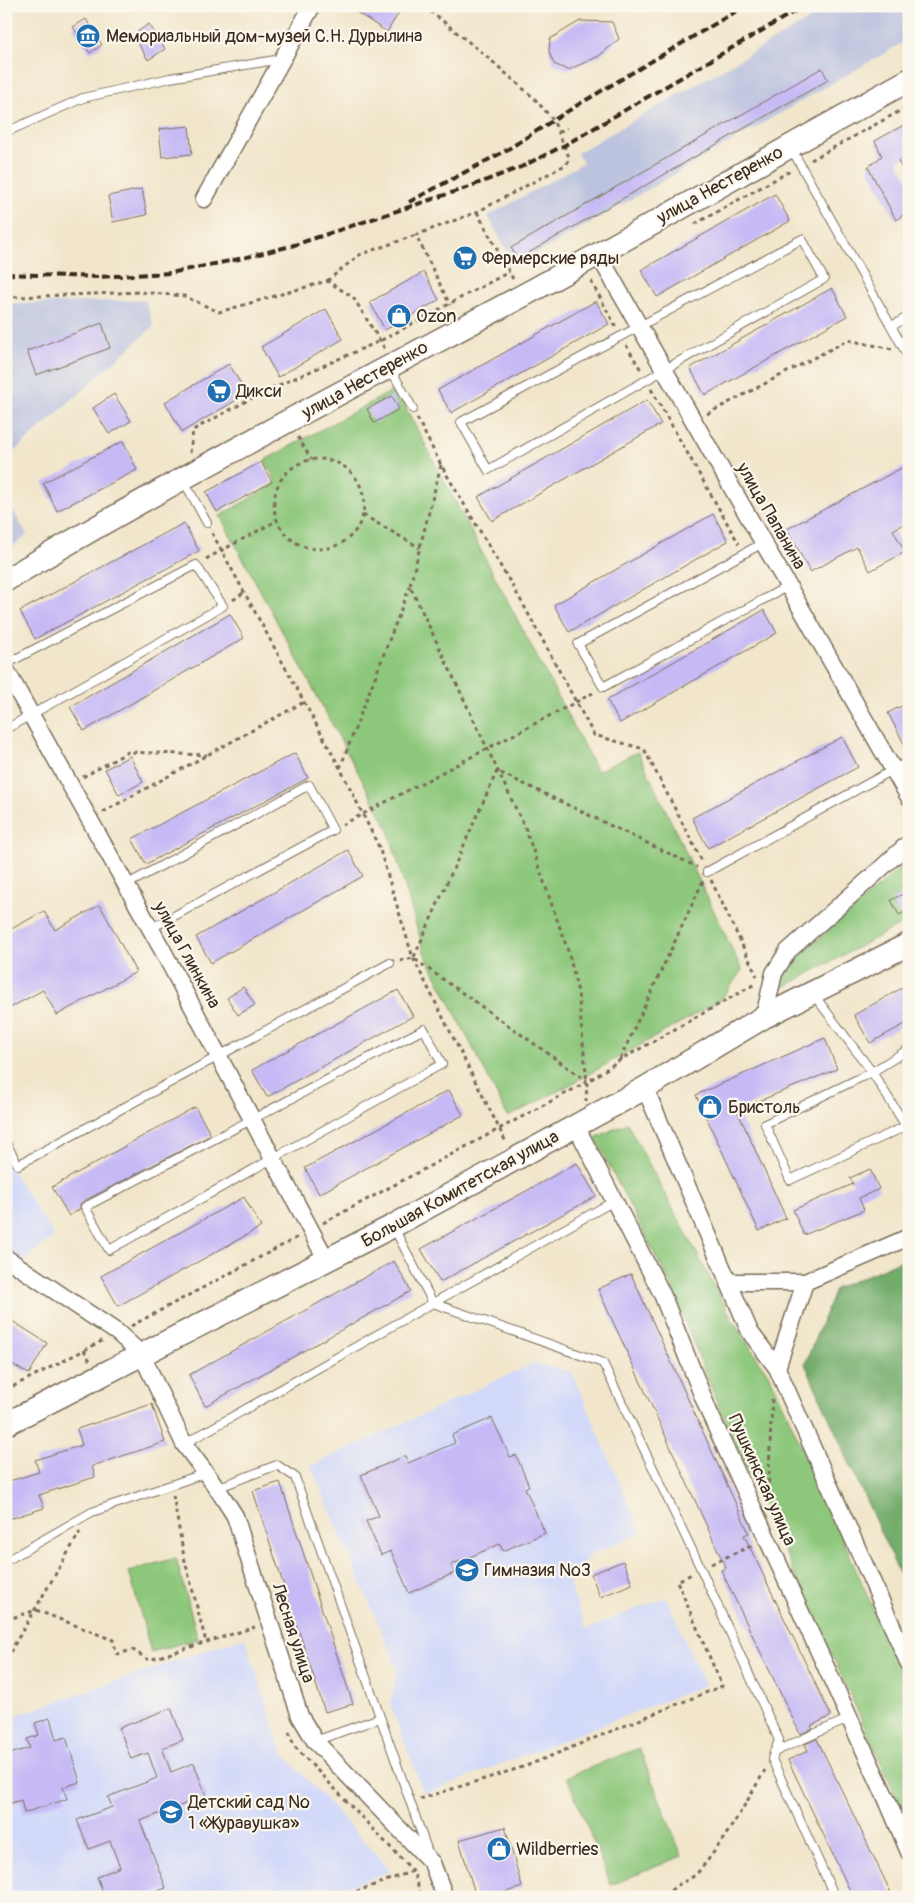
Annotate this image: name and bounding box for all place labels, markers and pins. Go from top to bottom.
museum icon: Мемориальный дом-музей С.Н. Дурылина [75,23,101,49]
place label: Мемориальный дом-музей С.Н. Дурылина [106,25,422,48]
supermarket icon: Фермерские ряды [452,245,478,271]
place label: Фермерские ряды [482,247,619,270]
shop icon: Ozon [386,303,412,329]
place label: Ozon [416,305,456,328]
supermarket icon: Дикси [206,378,232,404]
place label: Дикси [235,380,281,403]
shop icon: Бристоль [697,1094,723,1120]
place label: Бристоль [728,1096,801,1119]
school or university icon: Гимназия №3 [454,1557,480,1583]
place label: Гимназия №3 [484,1559,591,1582]
place label: Детский сад № 1 «Журавушка» [187,1791,310,1835]
school or university icon: Детский сад № 1 «Журавушка» [158,1799,184,1825]
shop icon: Wildberries [486,1836,512,1862]
place label: Wildberries [516,1838,598,1861]

